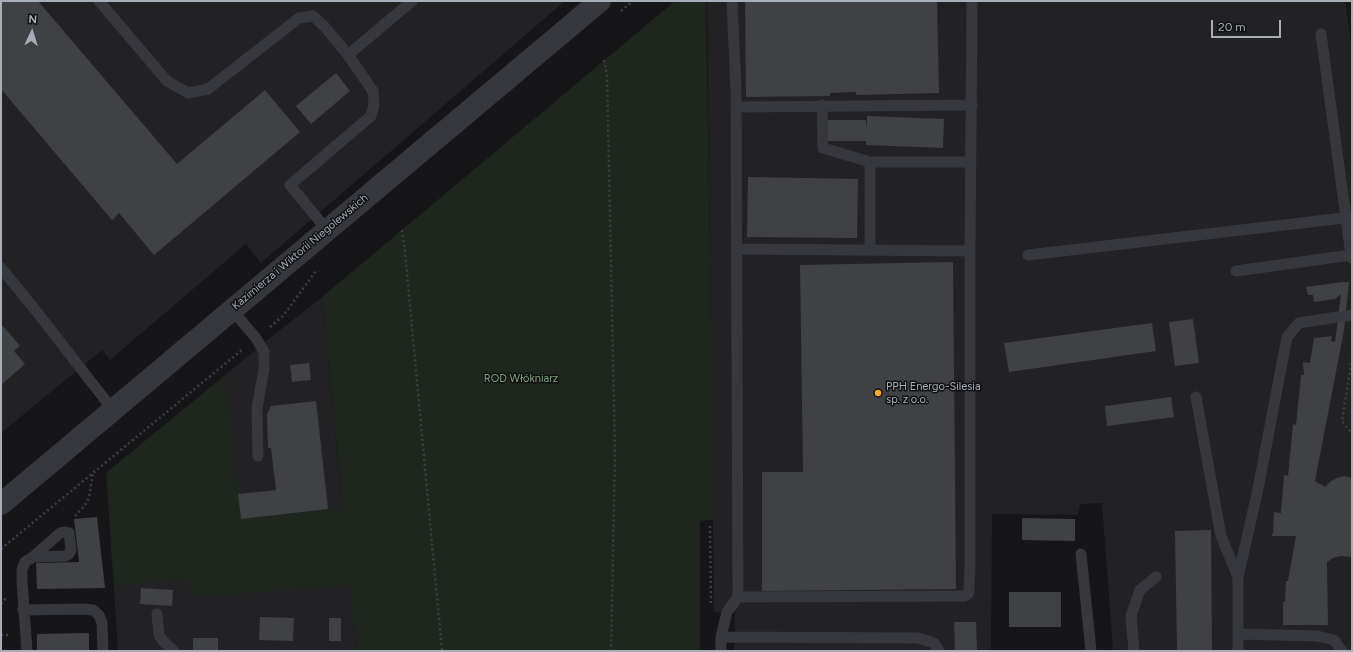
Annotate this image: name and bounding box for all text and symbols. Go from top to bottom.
north arrow [12,12,52,52]
scale bar [1213,12,1283,38]
text: N [28,13,38,26]
text: 20 m [1218,20,1246,34]
street label: Kazimierza i Wiktorii Niegolewskich [229,191,371,313]
park label: ROD Włókniarz [484,372,558,386]
place label: PPH Energo-Silesia sp. z o.o. [886,380,981,406]
marker: PPH Energo-Silesia sp. z o.o. [873,388,883,398]

